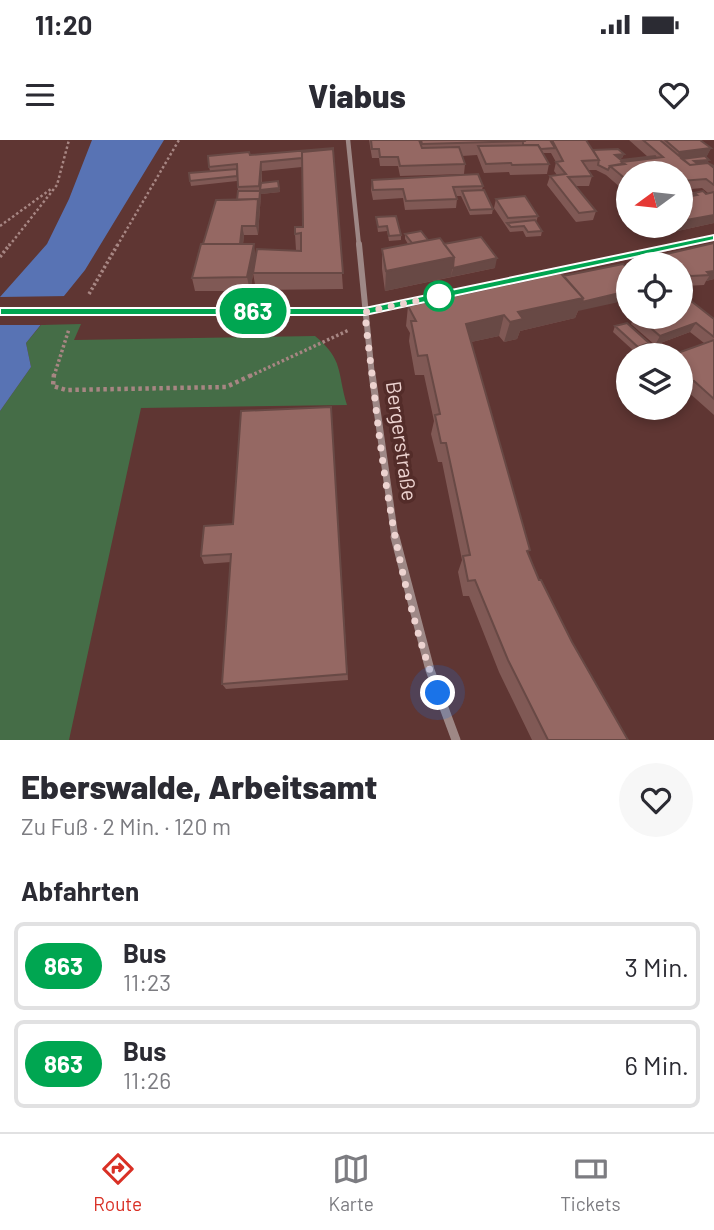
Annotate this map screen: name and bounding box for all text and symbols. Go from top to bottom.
text: 11:20 [35,9,92,40]
icon: menu [21,76,59,114]
text: Viabus [308,76,406,114]
icon: heart [655,76,693,114]
north arrow [616,161,693,238]
map controls [616,161,693,420]
button: locate [616,252,693,329]
unlabelled marker [424,281,454,311]
line badge: 863 [213,288,293,334]
text: 863 [234,296,272,325]
button: layers [616,343,693,420]
street label: Bergerstraße [382,379,423,502]
your location [420,675,455,710]
button: heart [619,763,693,837]
text: Eberswalde, Arbeitsamt [21,766,377,806]
text: Zu Fuß · 2 Min. · 120 m [21,812,231,840]
text: Abfahrten [21,875,139,906]
text: Bus [123,937,166,968]
text: 863 [44,951,83,980]
text: 3 Min. [624,951,689,982]
text: 11:23 [123,968,171,996]
text: Bus [123,1035,166,1066]
text: 863 [44,1049,83,1078]
text: 6 Min. [624,1049,689,1080]
text: 11:26 [123,1066,171,1094]
tab: Route [93,1150,142,1215]
tab: Karte [329,1150,374,1215]
tab: Tickets [560,1150,621,1215]

